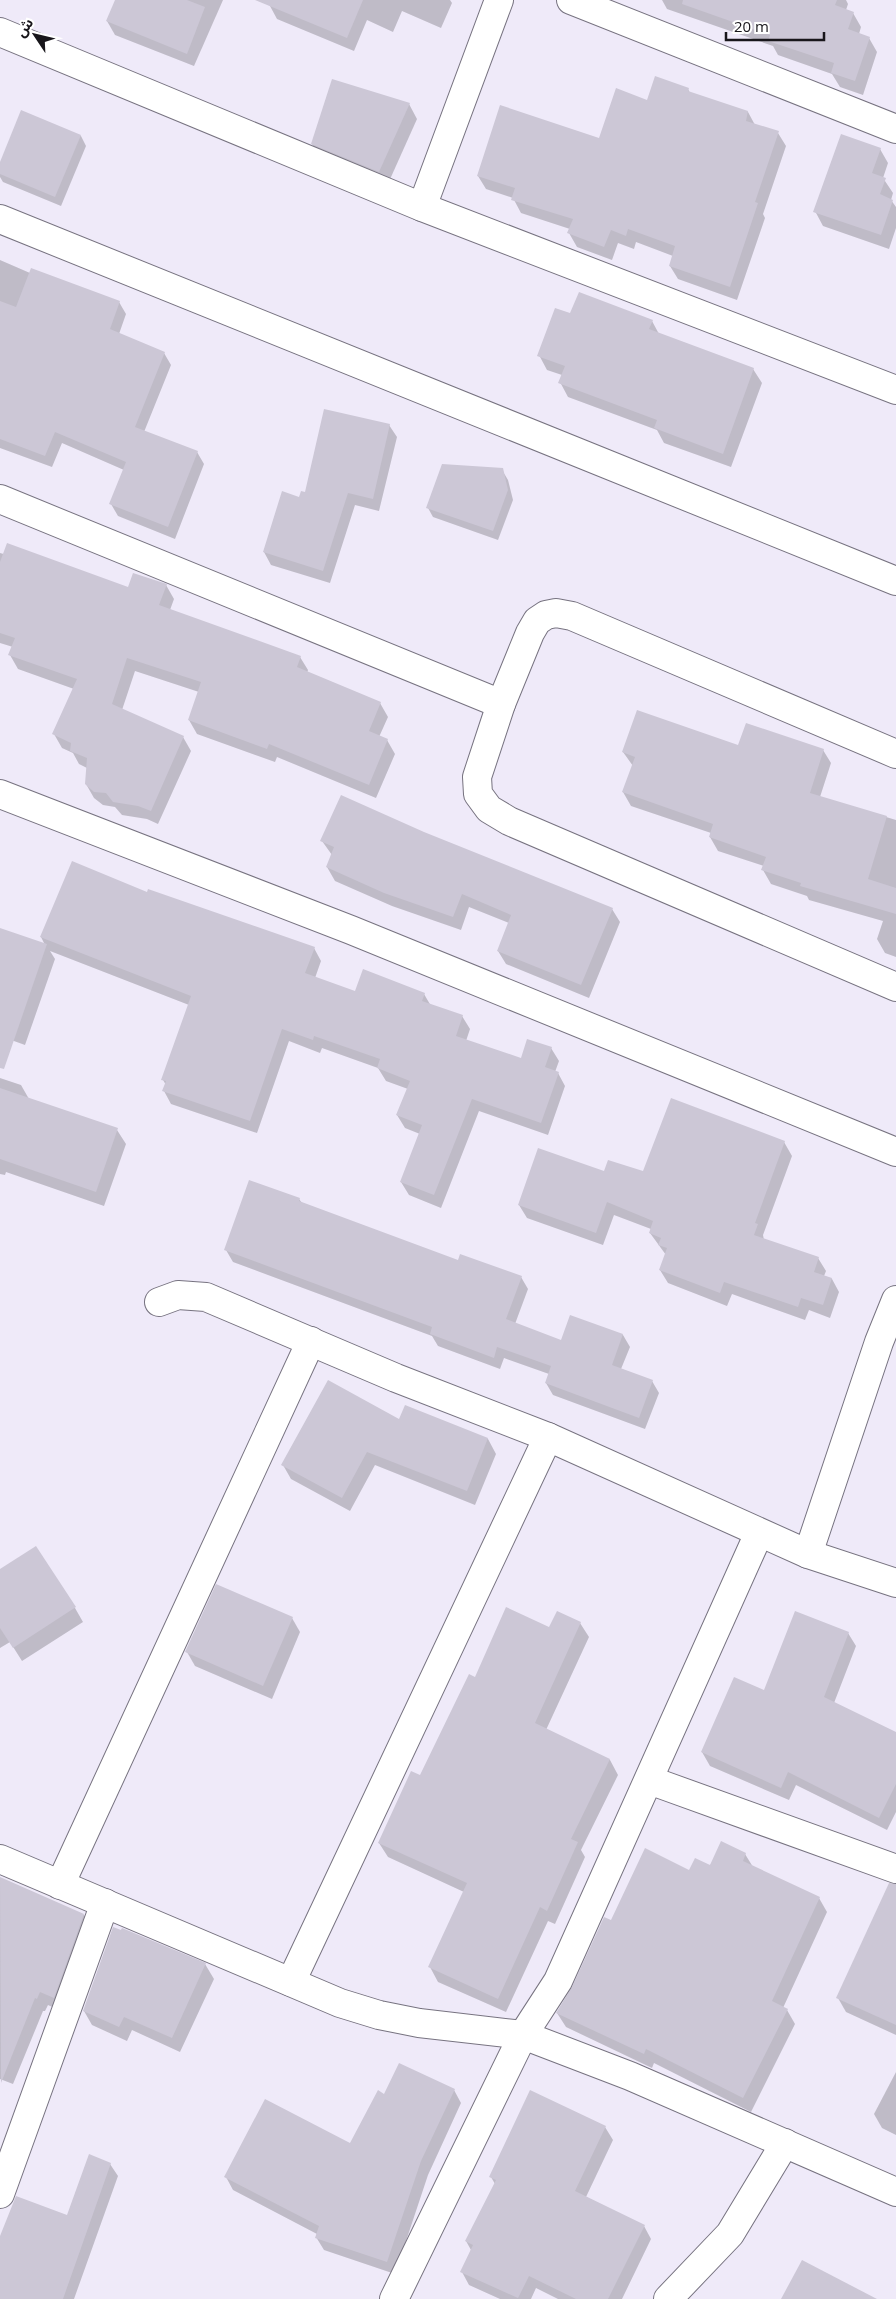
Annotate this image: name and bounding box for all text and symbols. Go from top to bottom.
north arrow [10,10,60,60]
scale bar [726,10,824,42]
text: ش [11,14,37,41]
text: 20 m [734,16,769,36]

